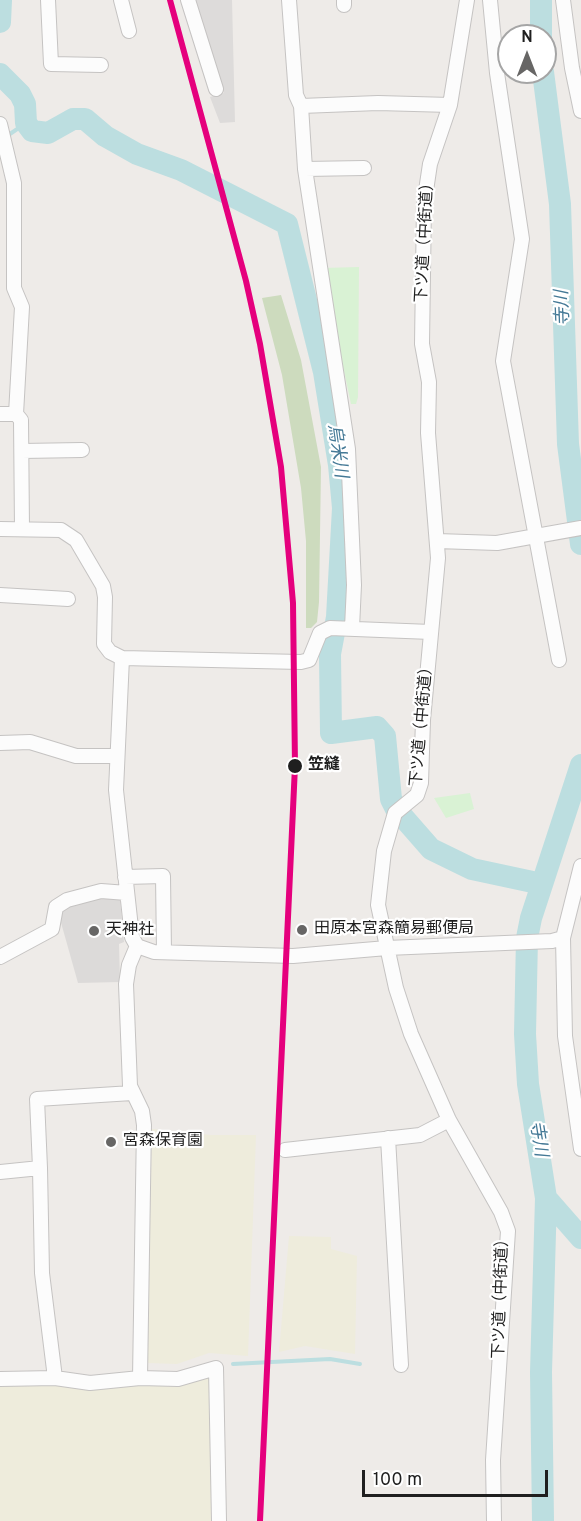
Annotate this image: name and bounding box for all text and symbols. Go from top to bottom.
north arrow [497,24,557,84]
text: N [521,28,533,48]
street label: 下ツ道（中街道） [413,175,439,303]
water label: 寺川 [553,290,575,326]
water label: 烏米川 [322,423,350,479]
street label: 下ツ道（中街道） [408,658,438,788]
place label: 笠縫 [308,756,340,776]
marker: 笠縫 [286,757,304,775]
place label: 田原本宮森簡易郵便局 [314,920,474,940]
place label: 天神社 [106,921,154,941]
marker: 田原本宮森簡易郵便局 [295,923,309,937]
marker: 天神社 [87,924,101,938]
water label: 寺川 [524,1120,550,1158]
place label: 宮森保育園 [123,1132,203,1152]
marker: 宮森保育園 [104,1135,118,1149]
street label: 下ツ道（中街道） [490,1231,514,1359]
scale bar [365,1458,551,1496]
text: 100 m [373,1469,422,1492]

